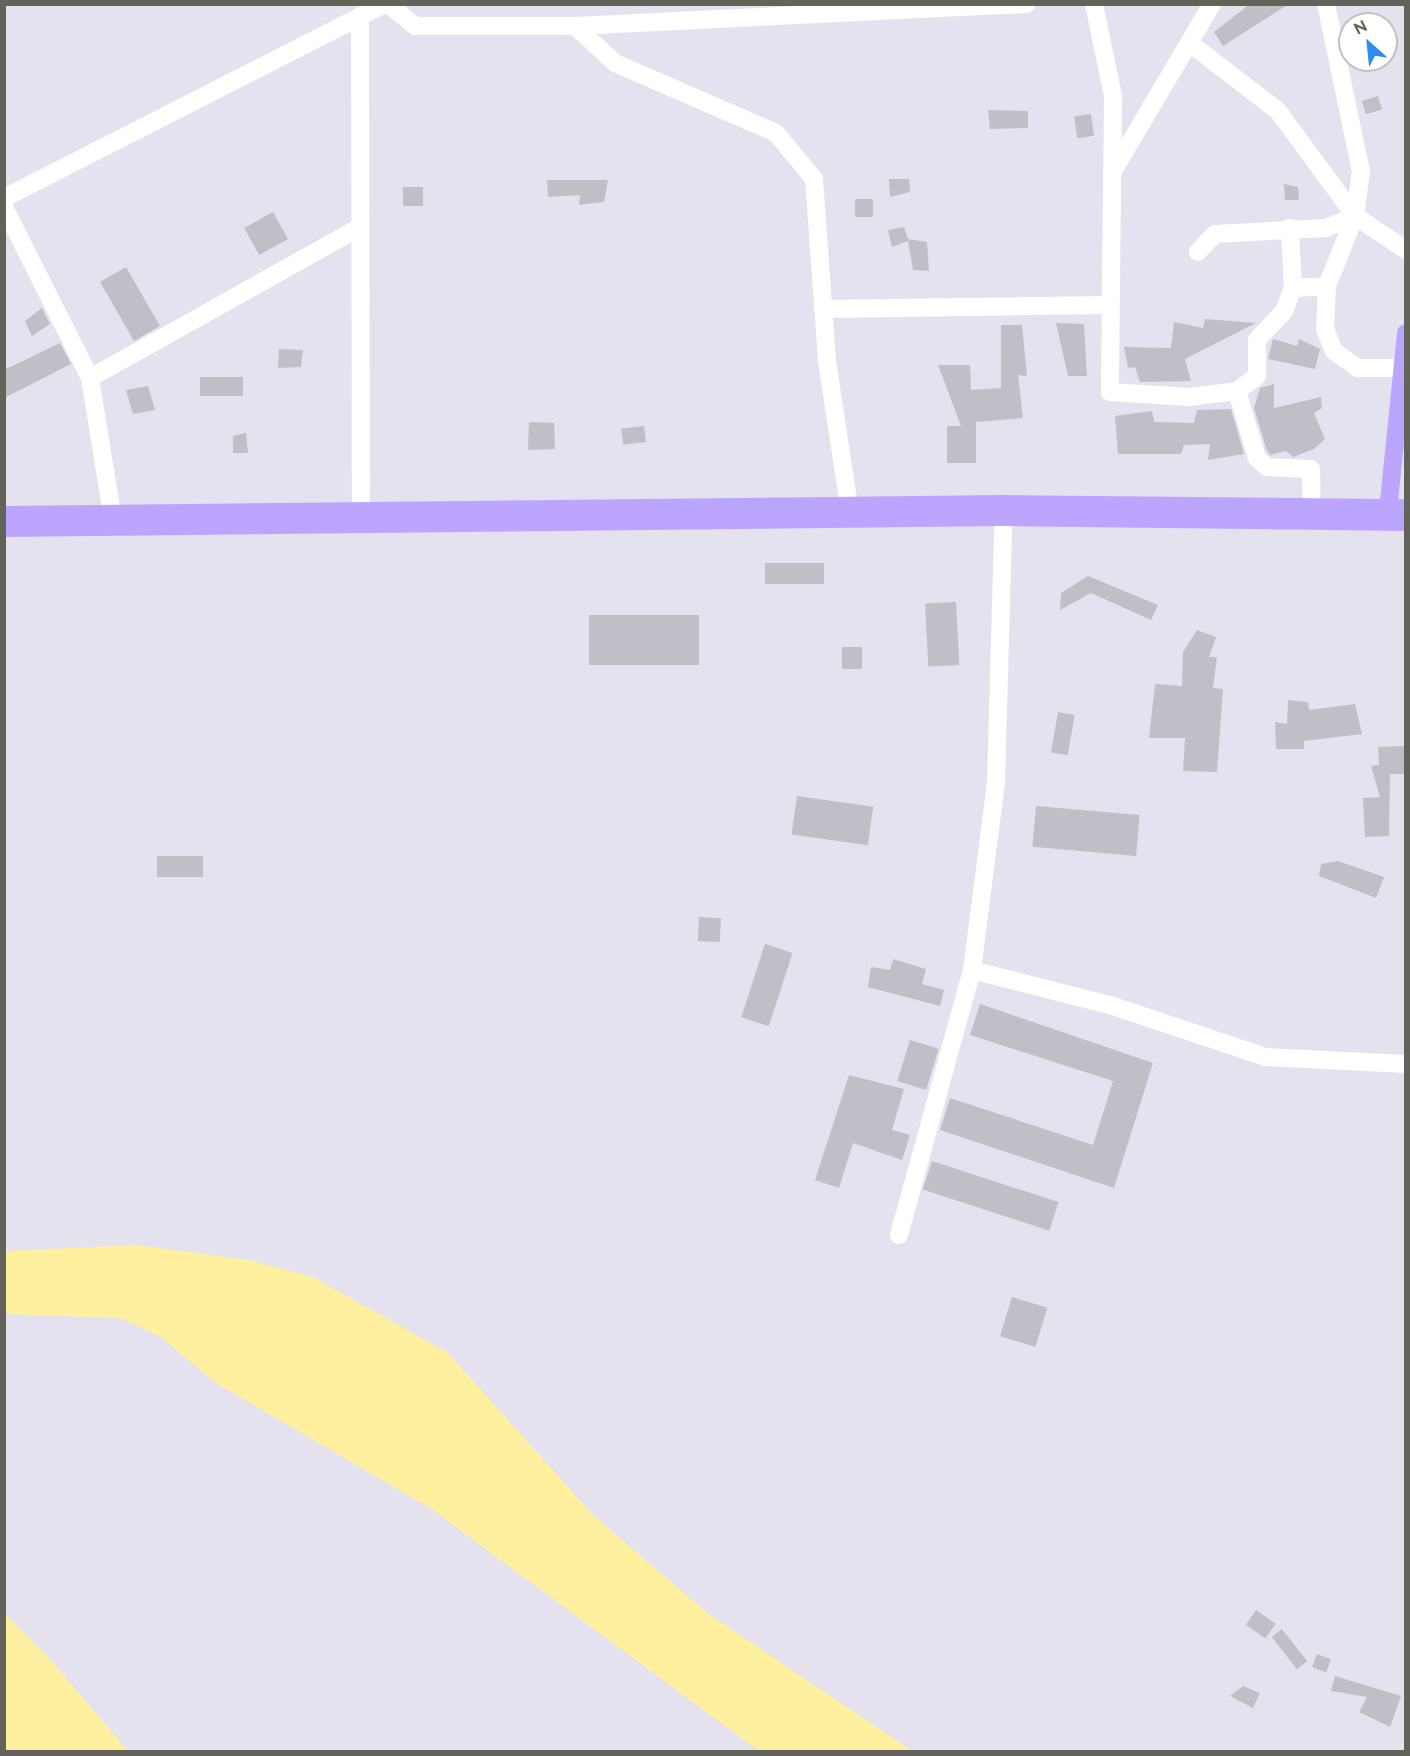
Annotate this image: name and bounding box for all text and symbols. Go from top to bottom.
north arrow [1338,12,1398,72]
text: N [1351,16,1370,39]

